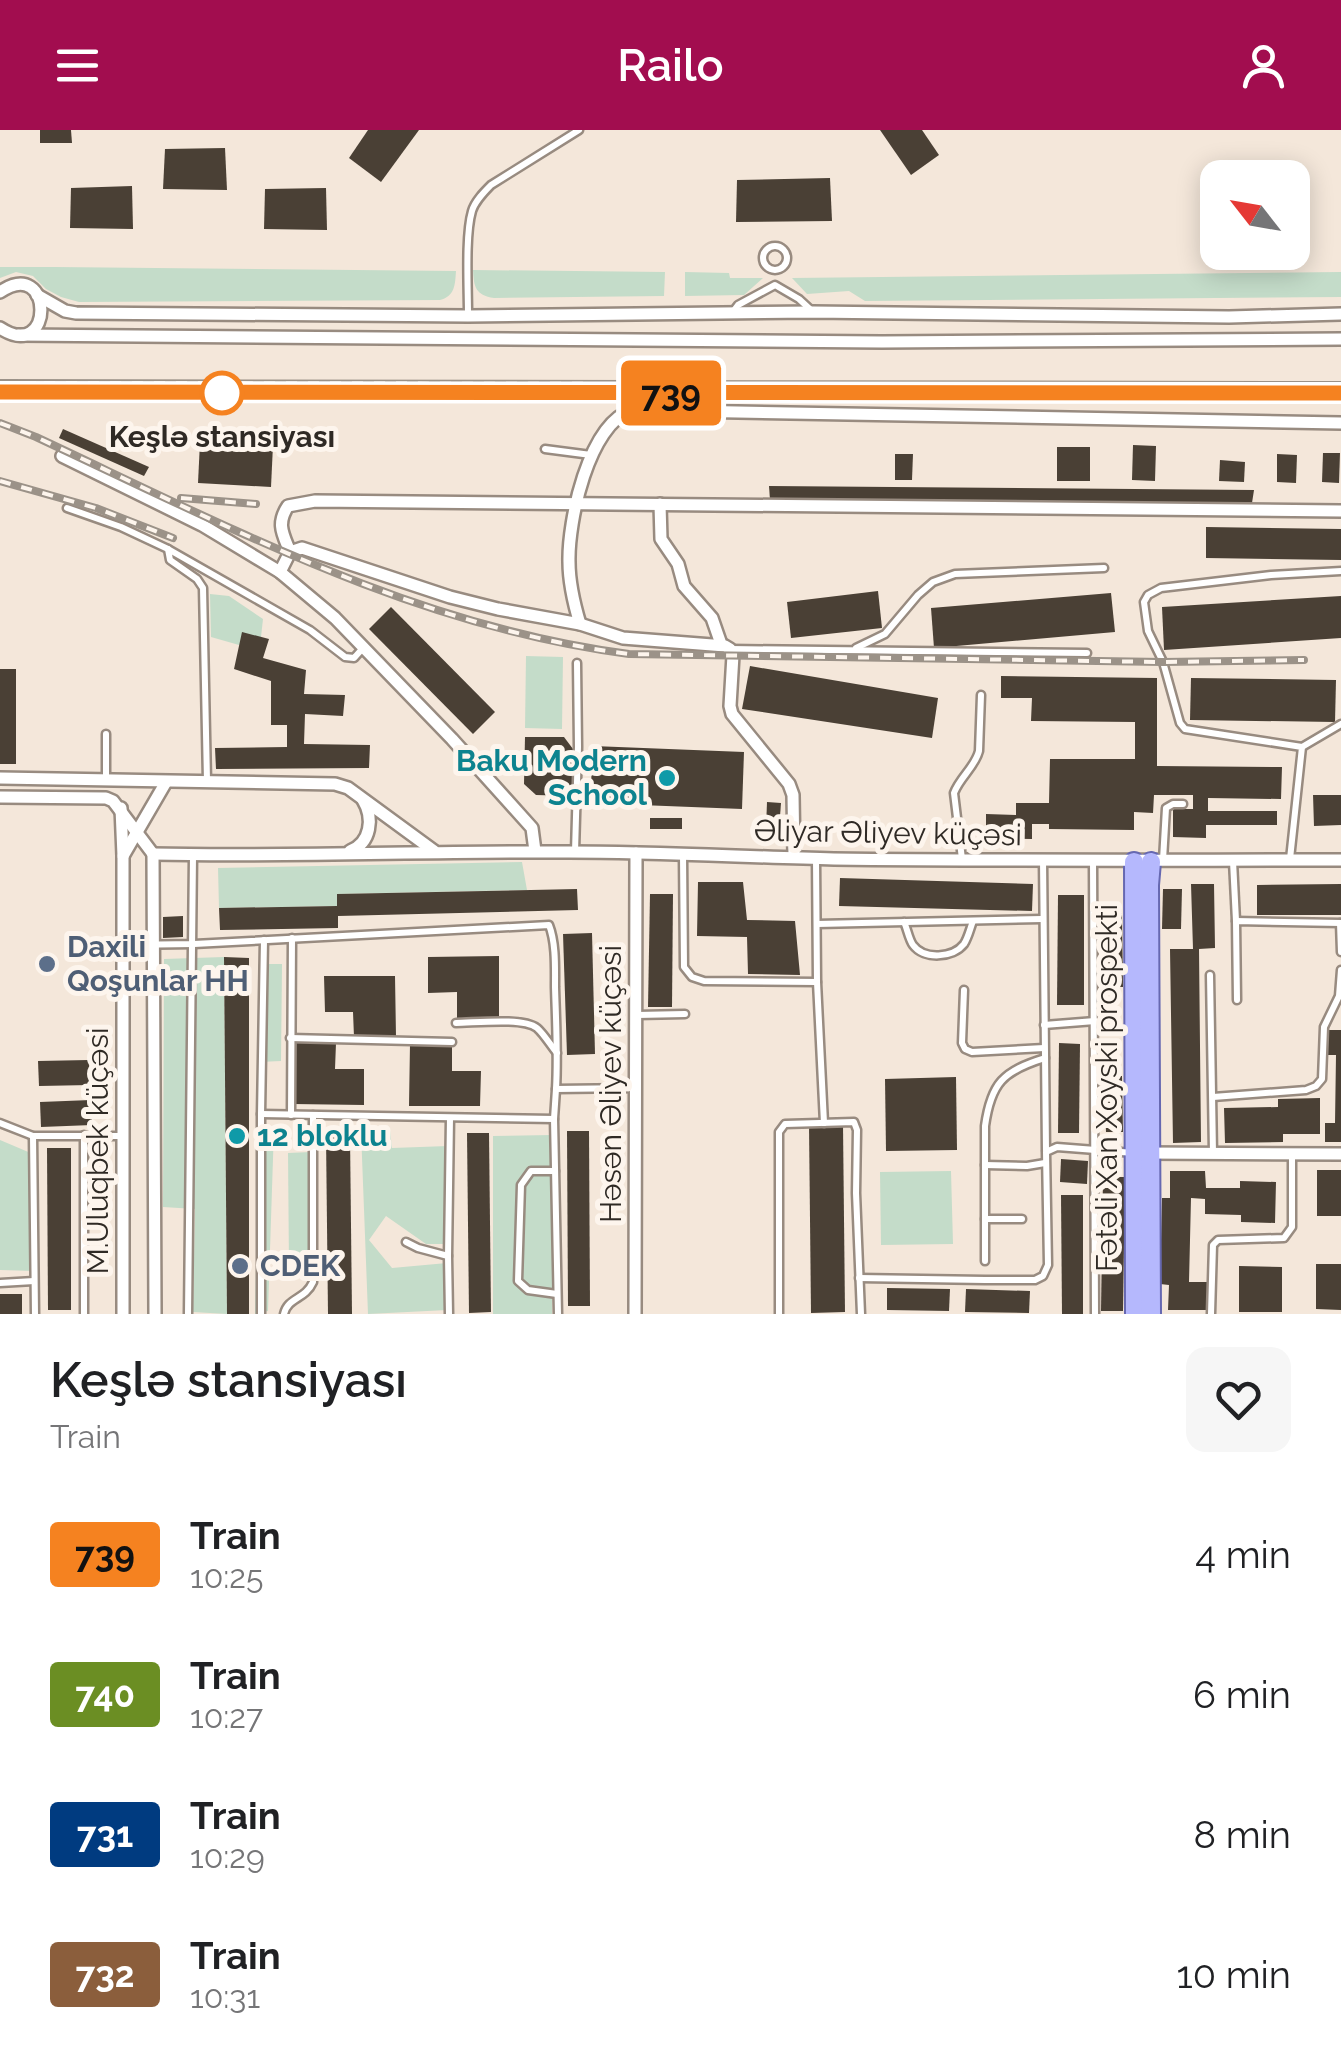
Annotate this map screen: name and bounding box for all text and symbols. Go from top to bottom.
icon: menu [50,38,105,93]
icon: person [1236,38,1291,93]
text: Railo [617,39,724,92]
north arrow [1200,160,1310,270]
map controls [1200,160,1310,270]
line badge: 739 [614,360,728,426]
marker: Keşlə stansiyası [201,372,243,414]
text: 739 [641,373,701,414]
place label: Keşlə stansiyası [109,419,335,454]
place label: Baku Modern School [456,743,647,812]
marker: Baku Modern School [656,767,678,789]
street label: Əliyar Əliyev küçəsi [754,813,1022,852]
street label: Fətəli Xan Xoyski prospekti [1089,904,1124,1272]
place label: Daxili Qoşunlar HH [67,929,249,998]
street label: Həsən Əliyev küçəsi [593,945,628,1223]
marker: Daxili Qoşunlar HH [36,953,58,975]
street label: M.Uluqbek küçəsi [80,1028,115,1274]
place label: 12 bloklu [257,1118,387,1153]
marker: 12 bloklu [226,1125,248,1147]
place label: CDEK [260,1248,341,1283]
marker: CDEK [229,1255,251,1277]
button: heart [1186,1347,1291,1452]
text: Keşlə stansiyası [50,1352,407,1408]
text: Train [50,1418,121,1455]
text: Train [190,1513,281,1558]
text: 4 min [1195,1532,1291,1577]
text: 739 [75,1534,135,1575]
text: 10:25 [190,1558,263,1595]
text: Train [190,1653,281,1698]
text: 6 min [1193,1672,1291,1717]
text: 740 [75,1674,135,1715]
text: 10:27 [190,1698,263,1735]
text: Train [190,1793,281,1838]
text: 8 min [1193,1812,1291,1857]
text: 731 [77,1814,133,1855]
text: 10:29 [190,1838,265,1875]
text: Train [190,1933,281,1978]
text: 10 min [1176,1952,1291,1997]
text: 732 [76,1954,134,1995]
text: 10:31 [190,1978,260,2015]

